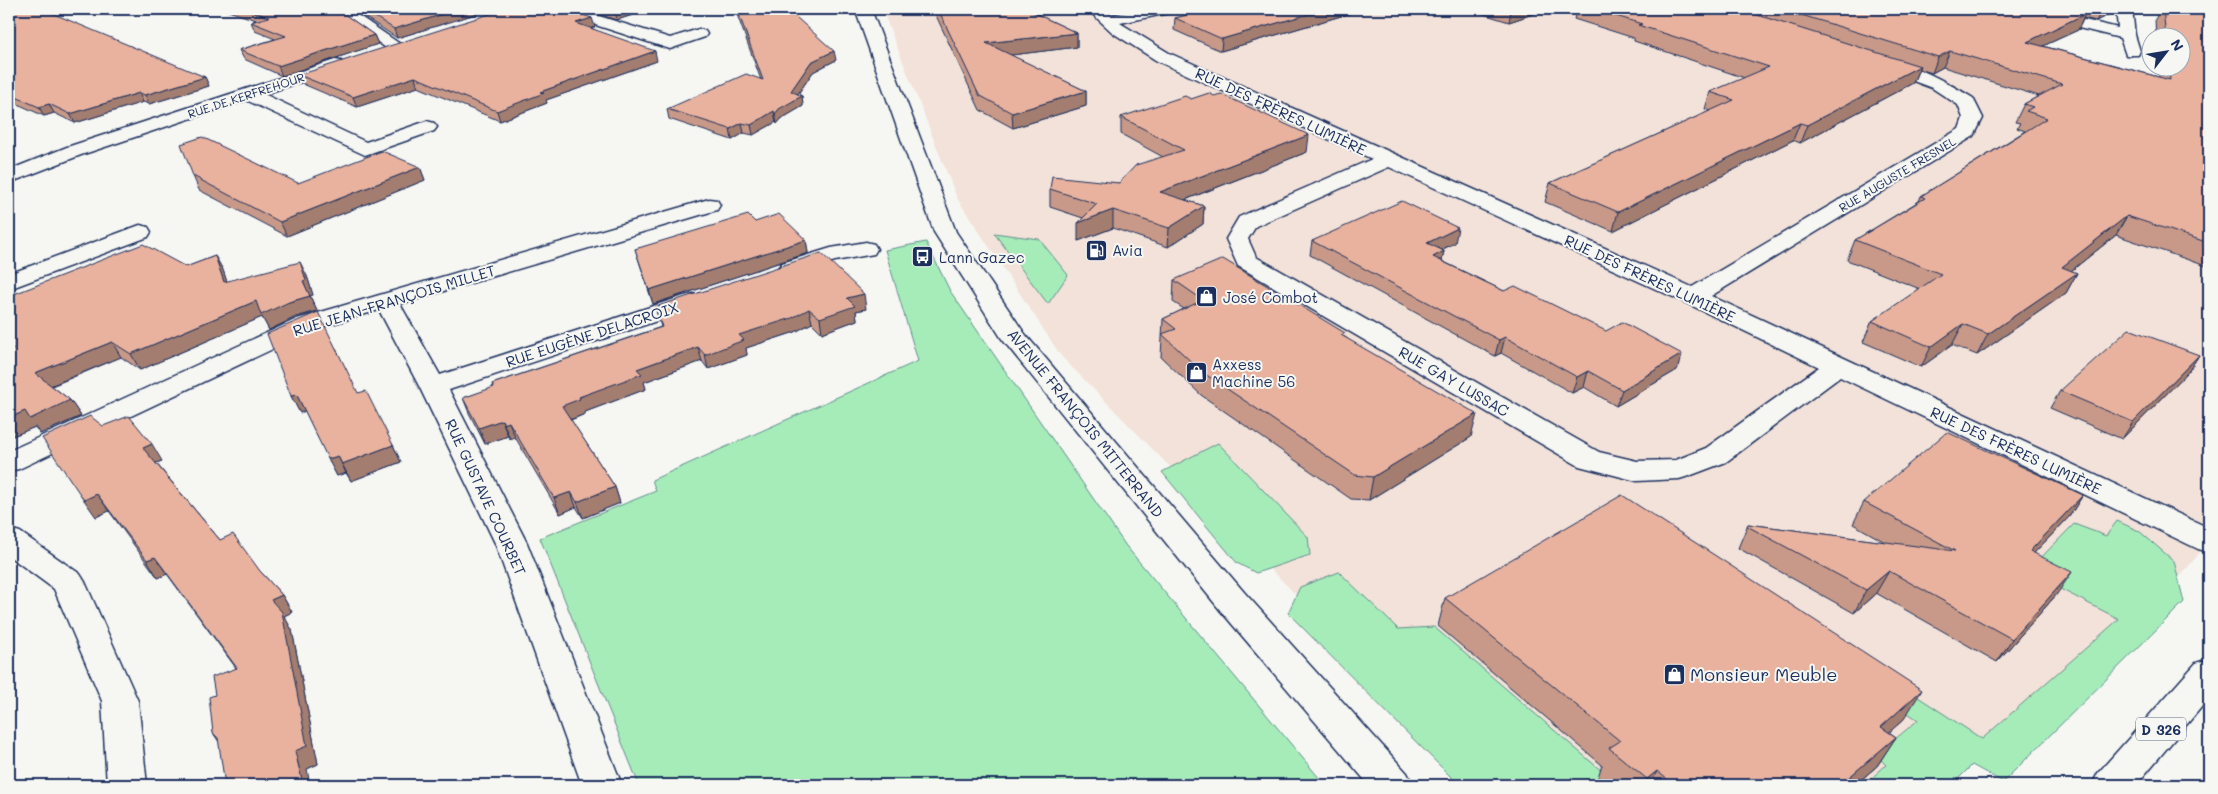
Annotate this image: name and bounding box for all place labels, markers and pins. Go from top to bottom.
fuel station icon: Avia [1084,238,1108,262]
place label: Avia [1112,240,1143,260]
bus stop icon: Lann Gazec [911,245,935,269]
place label: Lann Gazec [939,247,1025,267]
shop icon: José Combot [1195,285,1219,309]
place label: José Combot [1223,287,1318,307]
place label: Axxess Machine 56 [1212,354,1295,391]
shop icon: Axxess Machine 56 [1184,361,1208,385]
shop icon: Monsieur Meuble [1662,662,1686,686]
place label: Monsieur Meuble [1690,662,1838,686]

